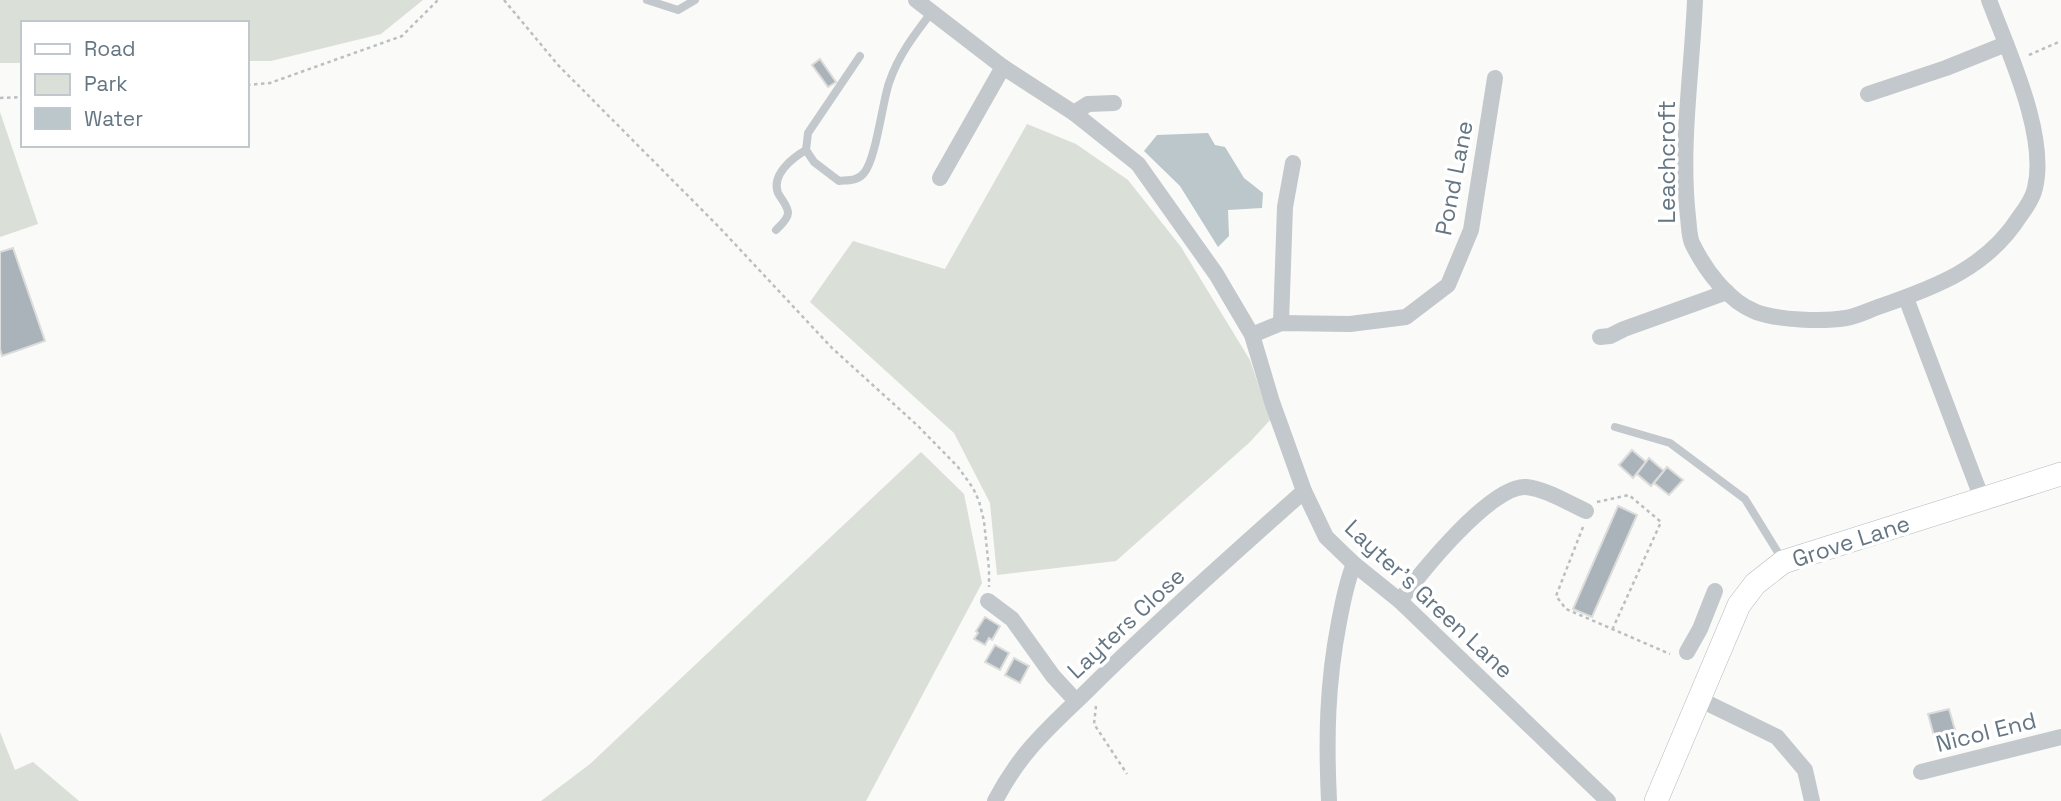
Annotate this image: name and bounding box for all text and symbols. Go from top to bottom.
legend [21,21,248,147]
text: Road [84,35,136,62]
text: Park [84,70,128,97]
street label: Leachcroft [1652,101,1682,224]
text: Water [84,105,143,132]
street label: Pond Lane [1428,118,1480,238]
street label: Grove Lane [1788,508,1914,574]
street label: Layter's Green Lane [1338,513,1520,685]
street label: Layters Close [1061,561,1191,685]
street label: Nicol End [1933,705,2039,759]

